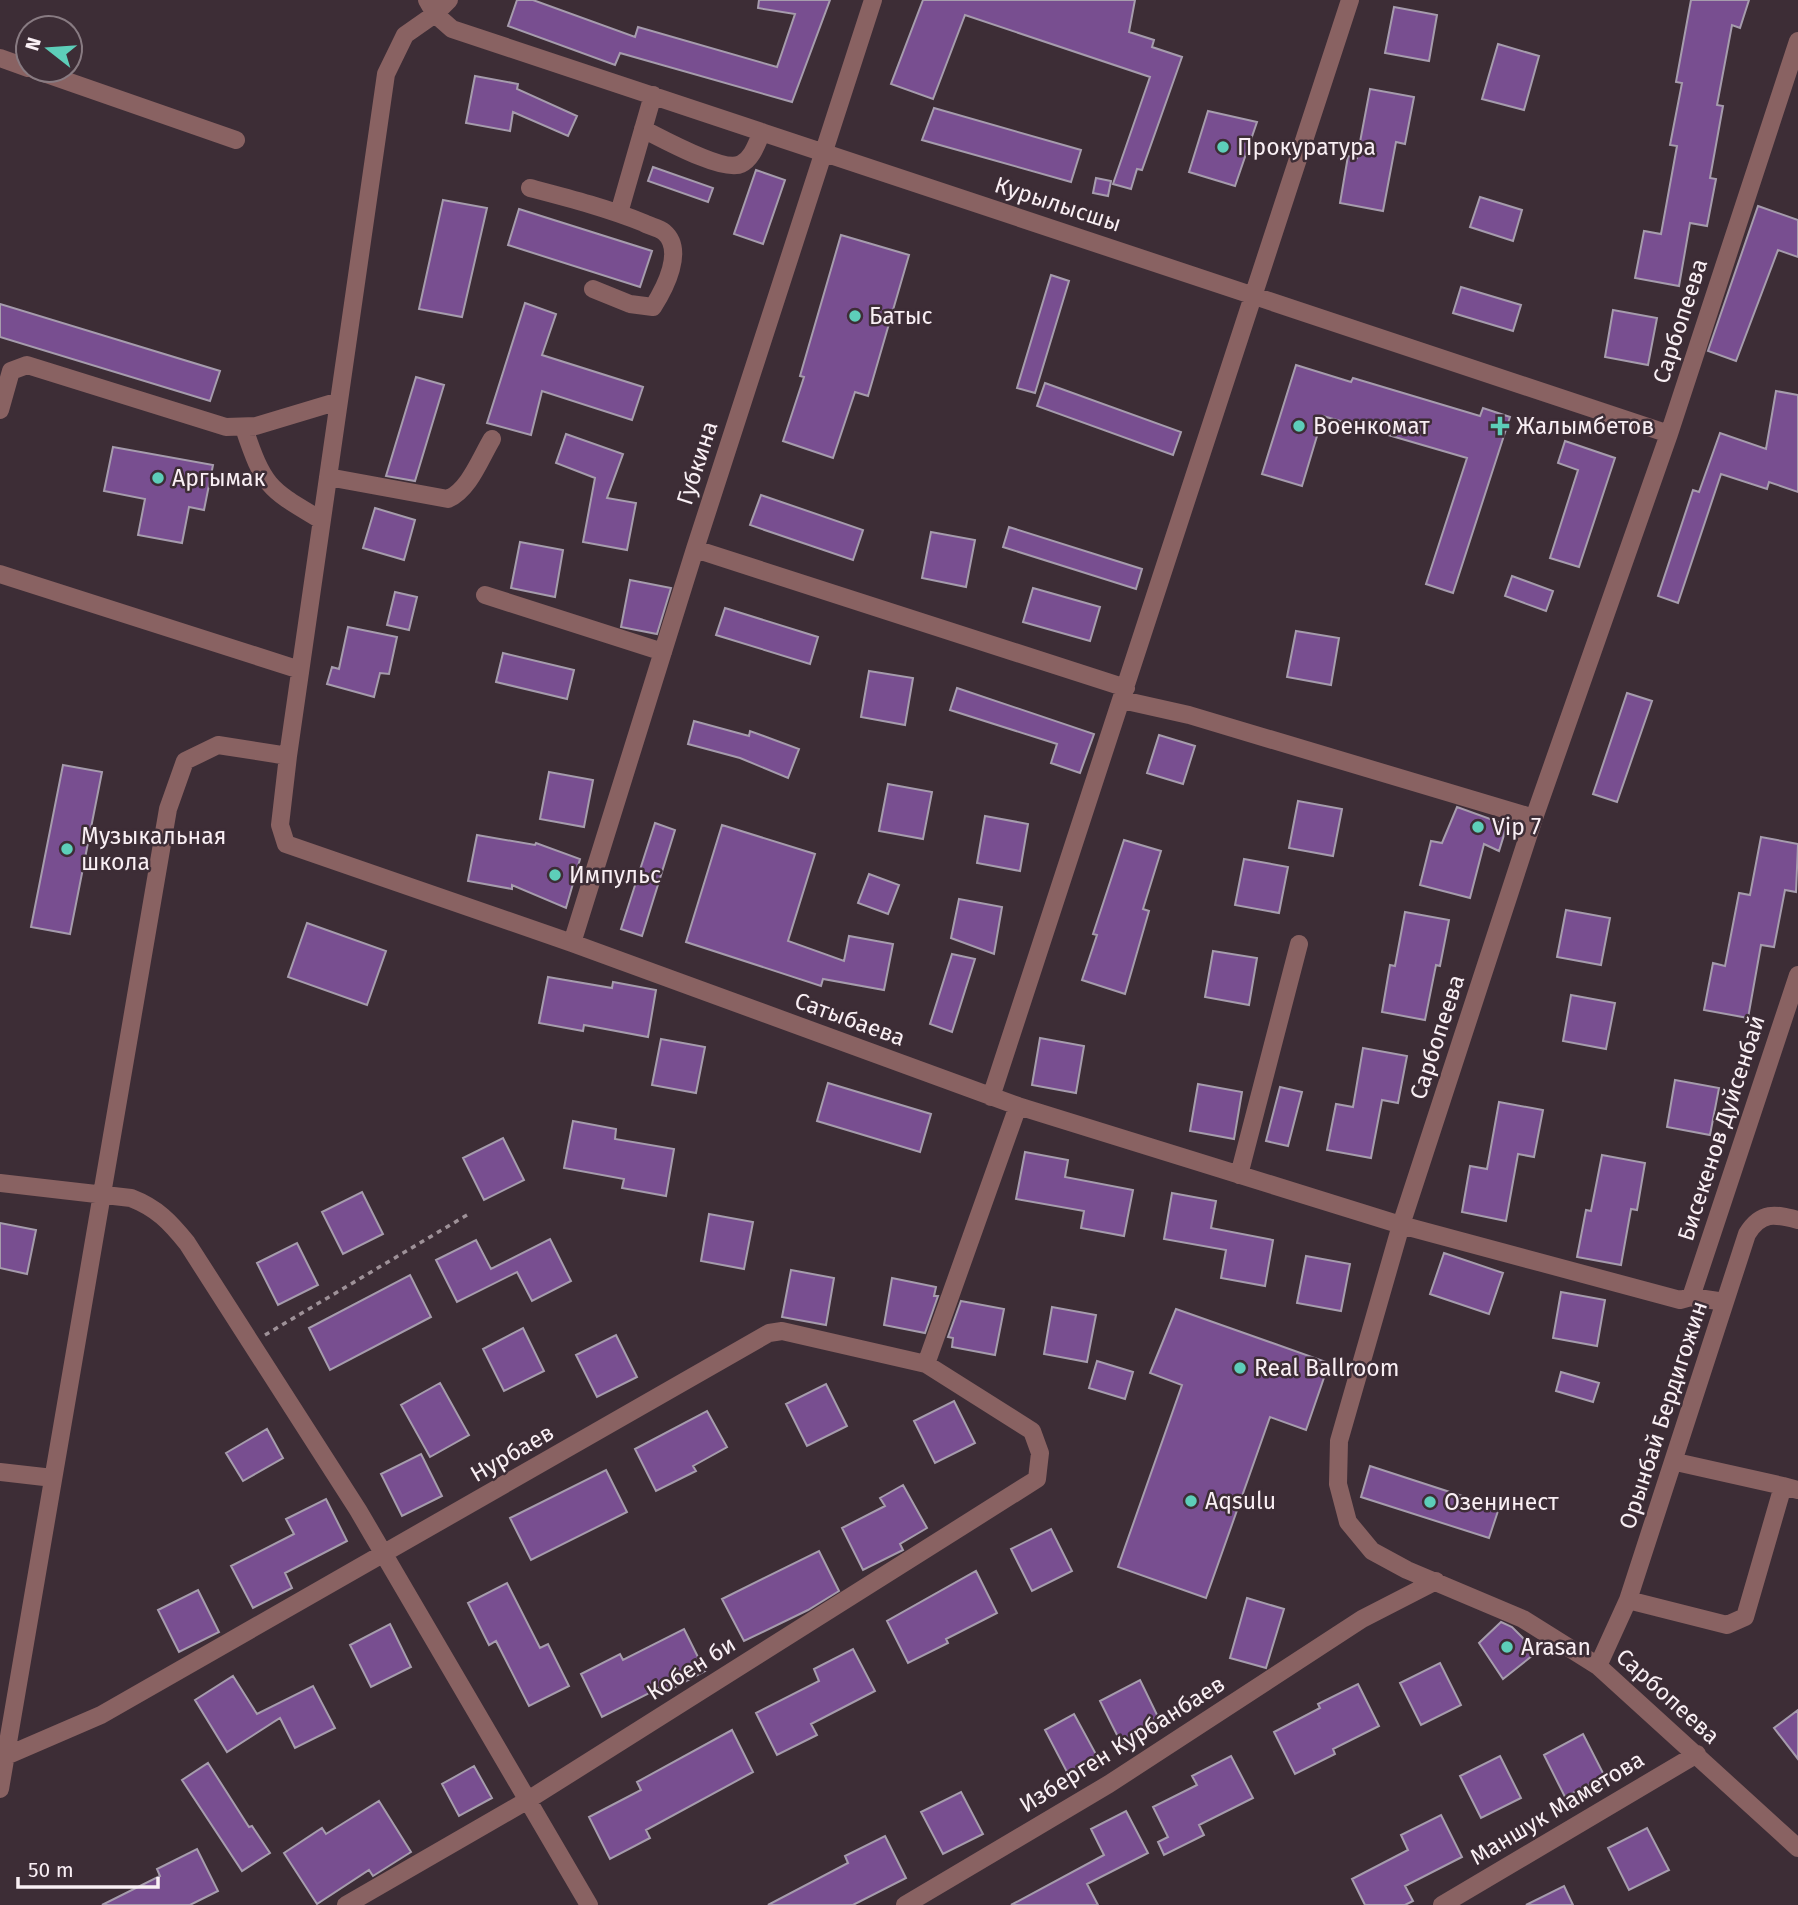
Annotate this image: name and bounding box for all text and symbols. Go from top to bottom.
north arrow [14,14,84,84]
text: N [20,35,46,54]
place label: Прокуратура [1237,133,1376,161]
marker: Прокуратура [1215,139,1231,155]
street label: Курылысшы [991,170,1125,238]
street label: Сарбопеева [1647,255,1713,387]
place label: Батыс [869,302,933,330]
marker: Батыс [847,308,863,324]
place label: Военкомат [1313,412,1430,440]
place label: Жалымбетов [1516,412,1654,440]
marker: Жалымбетов [1490,416,1510,436]
street label: Губкина [670,418,724,508]
marker: Военкомат [1291,418,1307,434]
place label: Аргымак [172,464,266,492]
marker: Аргымак [150,470,166,486]
place label: Vip 7 [1492,813,1541,841]
marker: Vip 7 [1470,819,1486,835]
place label: Музыкальная школа [81,822,226,876]
marker: Музыкальная школа [59,841,75,857]
place label: Импульс [569,861,661,889]
marker: Импульс [547,867,563,883]
street label: Сарбопеева [1404,971,1470,1103]
street label: Сатыбаева [791,986,909,1052]
street label: Бисекенов Дуйсенбай [1671,1012,1771,1244]
street label: Орынбай Бердигожин [1613,1297,1713,1533]
place label: Real Ballroom [1254,1354,1400,1382]
marker: Real Ballroom [1232,1360,1248,1376]
street label: Нурбаев [465,1418,559,1488]
place label: Aqsulu [1205,1487,1276,1515]
place label: Озенинест [1444,1488,1559,1516]
marker: Aqsulu [1183,1493,1199,1509]
marker: Озенинест [1422,1494,1438,1510]
street label: Кобен би [641,1630,741,1706]
place label: Arasan [1521,1633,1591,1661]
marker: Arasan [1499,1639,1515,1655]
street label: Сарбопеева [1611,1642,1725,1750]
street label: Изберген Курбанбаев [1014,1669,1230,1819]
street label: Маншук Маметова [1465,1745,1649,1871]
scale bar [18,1846,158,1890]
text: 50 m [28,1857,74,1883]

